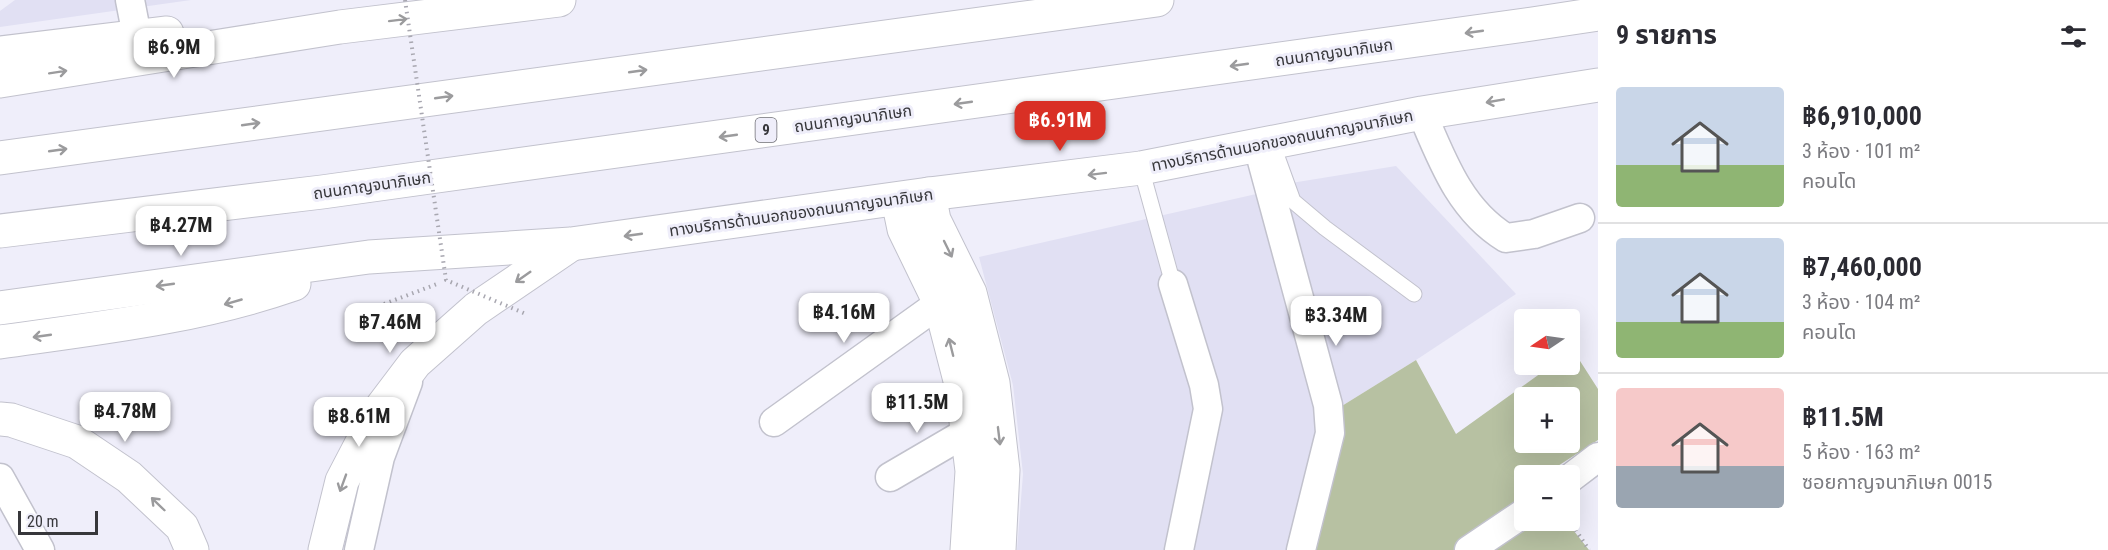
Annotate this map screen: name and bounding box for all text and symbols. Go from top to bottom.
one-way arrow [387,14,407,25]
text: 9 รายการ [1616,20,1717,50]
icon: filters [2057,20,2090,53]
one-way arrow [1464,27,1484,38]
pin: ฿6.9M [132,28,216,79]
text: ฿6.9M [148,35,200,59]
street label: ถนนกาญจนาภิเษก [1274,35,1394,70]
one-way arrow [1230,59,1249,70]
one-way arrow [627,65,647,76]
one-way arrow [47,66,67,77]
one-way arrow [434,92,454,103]
one-way arrow [1486,95,1506,106]
one-way arrow [953,98,973,109]
street label: ถนนกาญจนาภิเษก [793,101,913,136]
pin: ฿6.91M [1011,101,1109,152]
text: ฿6,910,000 [1802,101,1922,131]
street label: ทางบริการด้านนอกของถนนกาญจนาภิเษก [1150,106,1415,175]
text: ฿6.91M [1029,108,1091,132]
icon: home [1664,111,1736,183]
one-way arrow [241,118,261,129]
road number: 9 [756,118,777,142]
one-way arrow [718,130,738,141]
text: 3 ห้อง · 101 m² [1802,139,1920,163]
one-way arrow [48,144,67,155]
street label: ถนนกาญจนาภิเษก [312,168,432,203]
one-way arrow [1088,168,1107,179]
text: คอนโด [1802,169,1856,193]
street label: ทางบริการด้านนอกของถนนกาญจนาภิเษก [668,185,934,240]
pin: ฿4.27M [132,206,230,257]
text: ฿4.27M [150,213,212,237]
one-way arrow [624,230,643,241]
one-way arrow [943,239,955,257]
text: ฿7,460,000 [1802,252,1922,282]
icon: home [1664,262,1736,334]
one-way arrow [515,271,532,283]
one-way arrow [156,280,176,291]
text: 3 ห้อง · 104 m² [1802,290,1920,314]
pin: ฿4.16M [795,293,893,344]
pin: ฿3.34M [1287,296,1385,347]
one-way arrow [224,297,243,308]
text: ฿4.16M [813,300,875,324]
pin: ฿7.46M [341,303,439,354]
text: ฿3.34M [1305,303,1367,327]
north arrow [1514,309,1580,375]
map controls [1514,309,1580,531]
text: ฿7.46M [359,310,421,334]
text: คอนโด [1802,320,1856,344]
one-way arrow [32,331,52,342]
one-way arrow [945,337,957,356]
pin: ฿11.5M [868,383,966,434]
button: + [1514,387,1580,453]
text: ฿11.5M [886,390,948,414]
pin: ฿4.78M [76,392,174,443]
pin: ฿8.61M [310,397,408,448]
text: ฿4.78M [94,399,156,423]
text: ฿11.5M [1802,402,1884,432]
text: ฿8.61M [328,404,390,428]
icon: home [1664,412,1736,484]
one-way arrow [994,425,1005,445]
text: 5 ห้อง · 163 m² [1802,440,1920,464]
button: − [1514,465,1580,531]
text: ซอยกาญจนาภิเษก 0015 [1802,470,1992,494]
one-way arrow [336,473,347,492]
one-way arrow [150,497,165,511]
scale bar [18,508,98,536]
text: 20 m [27,512,59,531]

